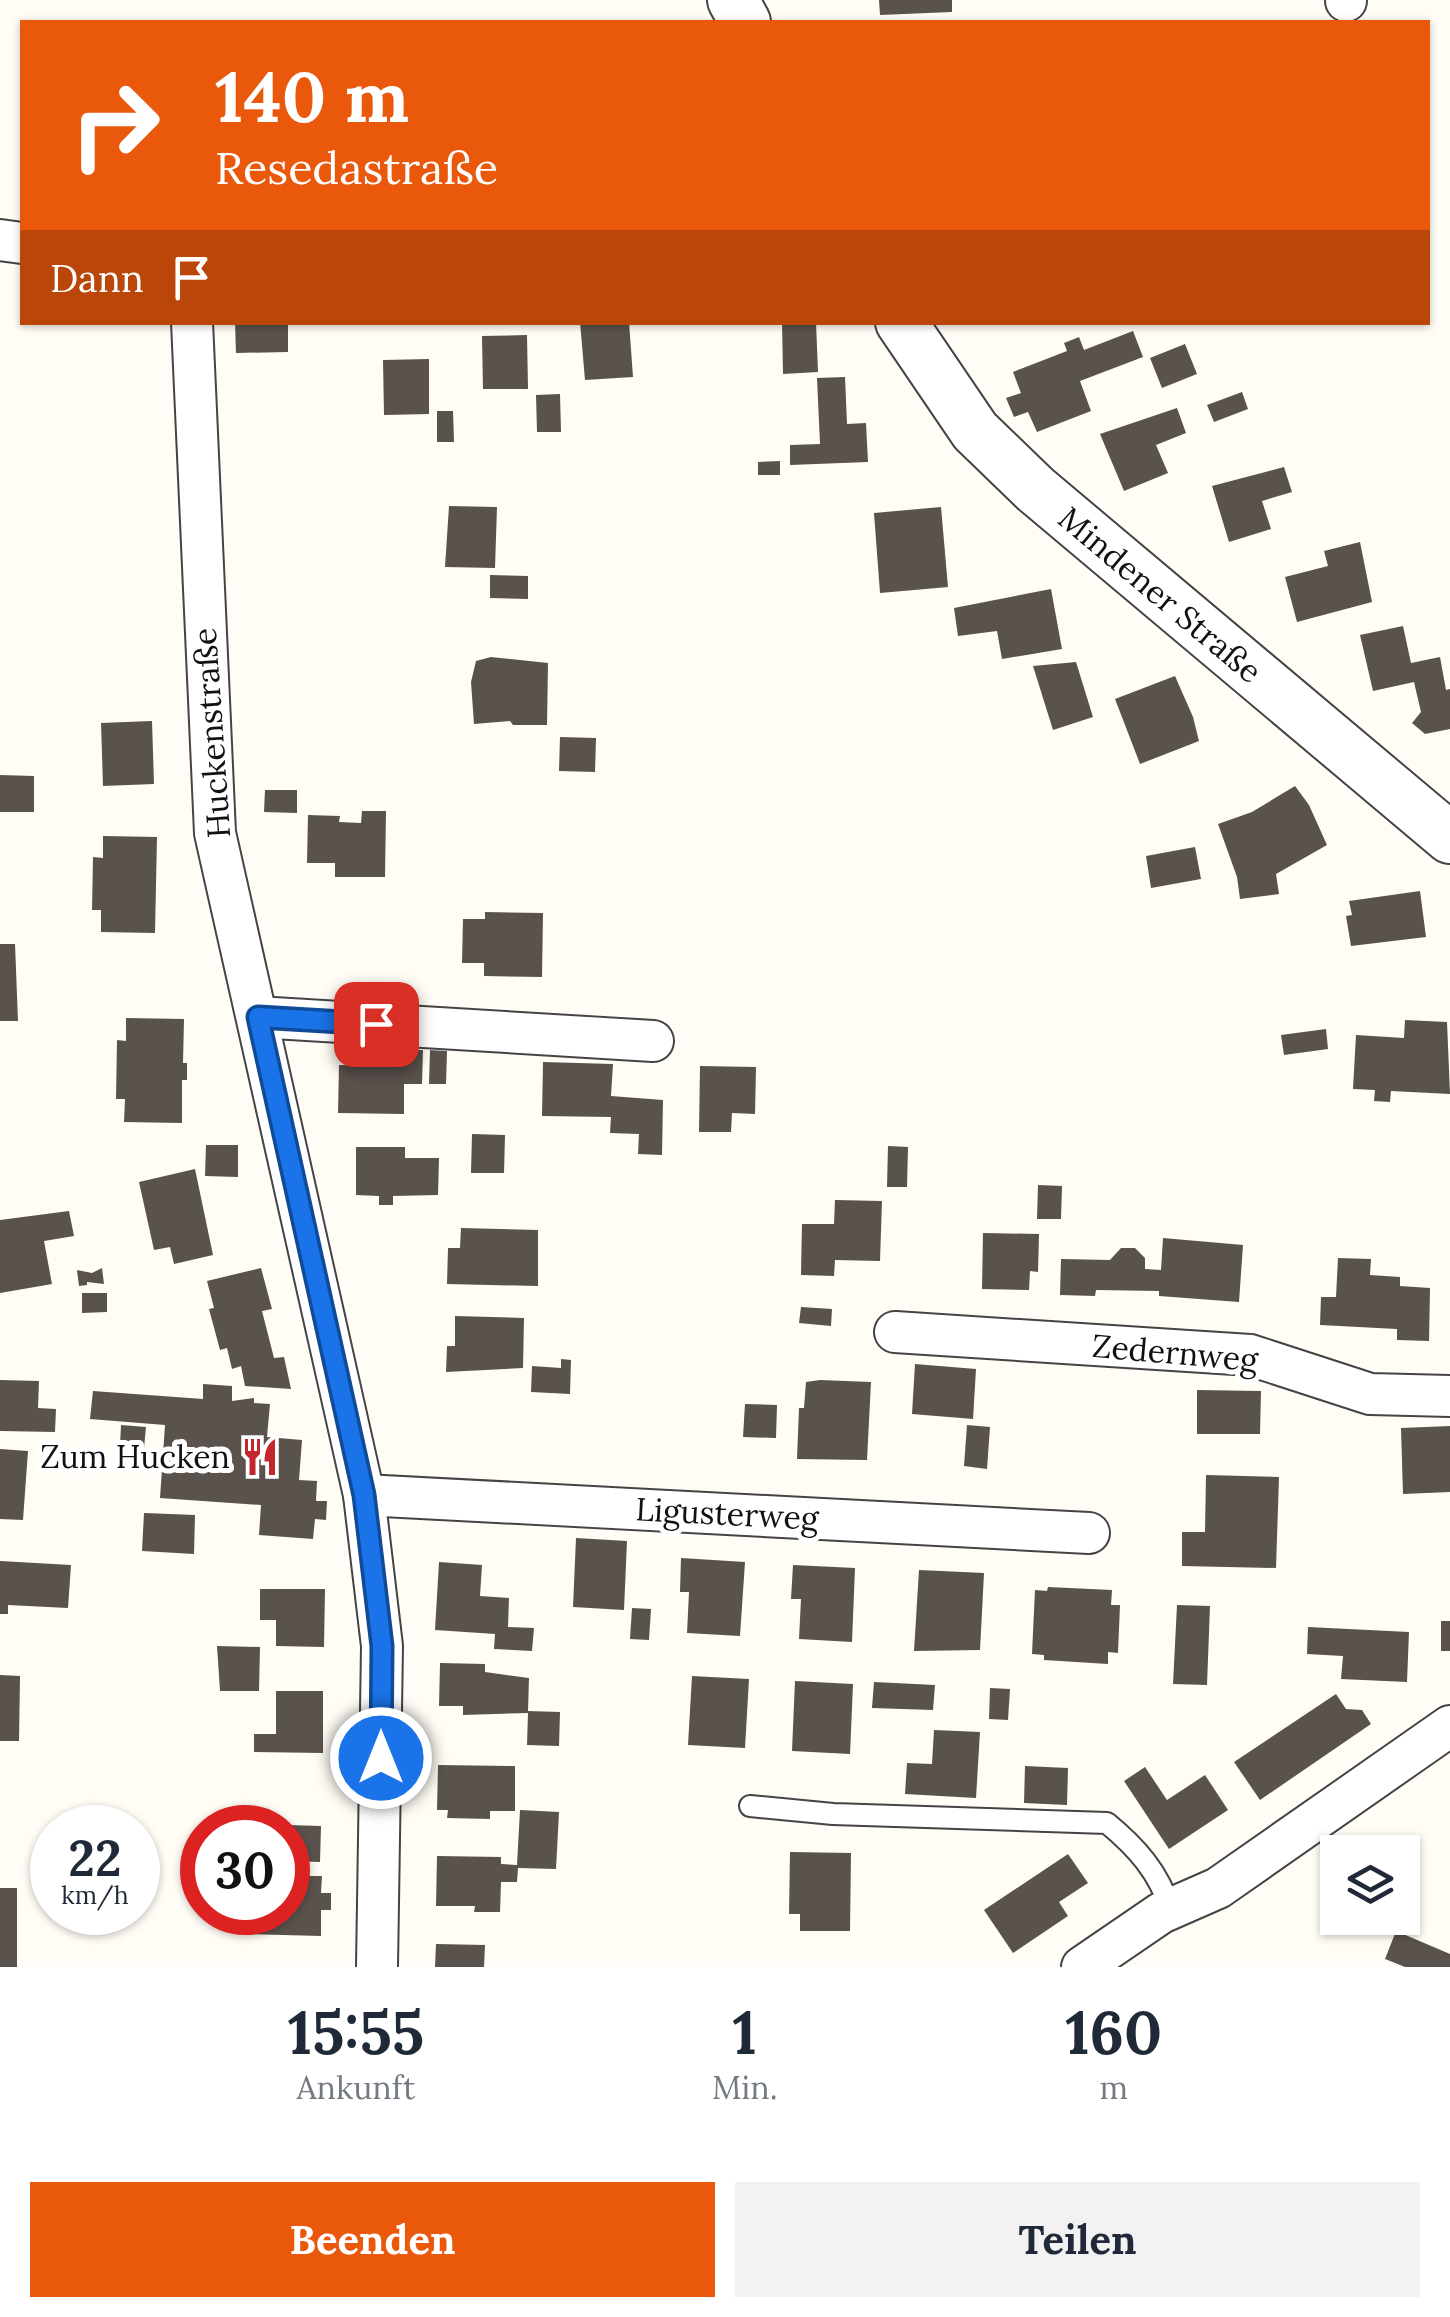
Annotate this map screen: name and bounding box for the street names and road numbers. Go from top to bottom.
street label: Mindener Straße [1050,498,1270,692]
street label: Huckenstraße [184,627,239,840]
street label: Zedernweg [1090,1325,1261,1380]
street label: Ligusterweg [634,1488,821,1539]

